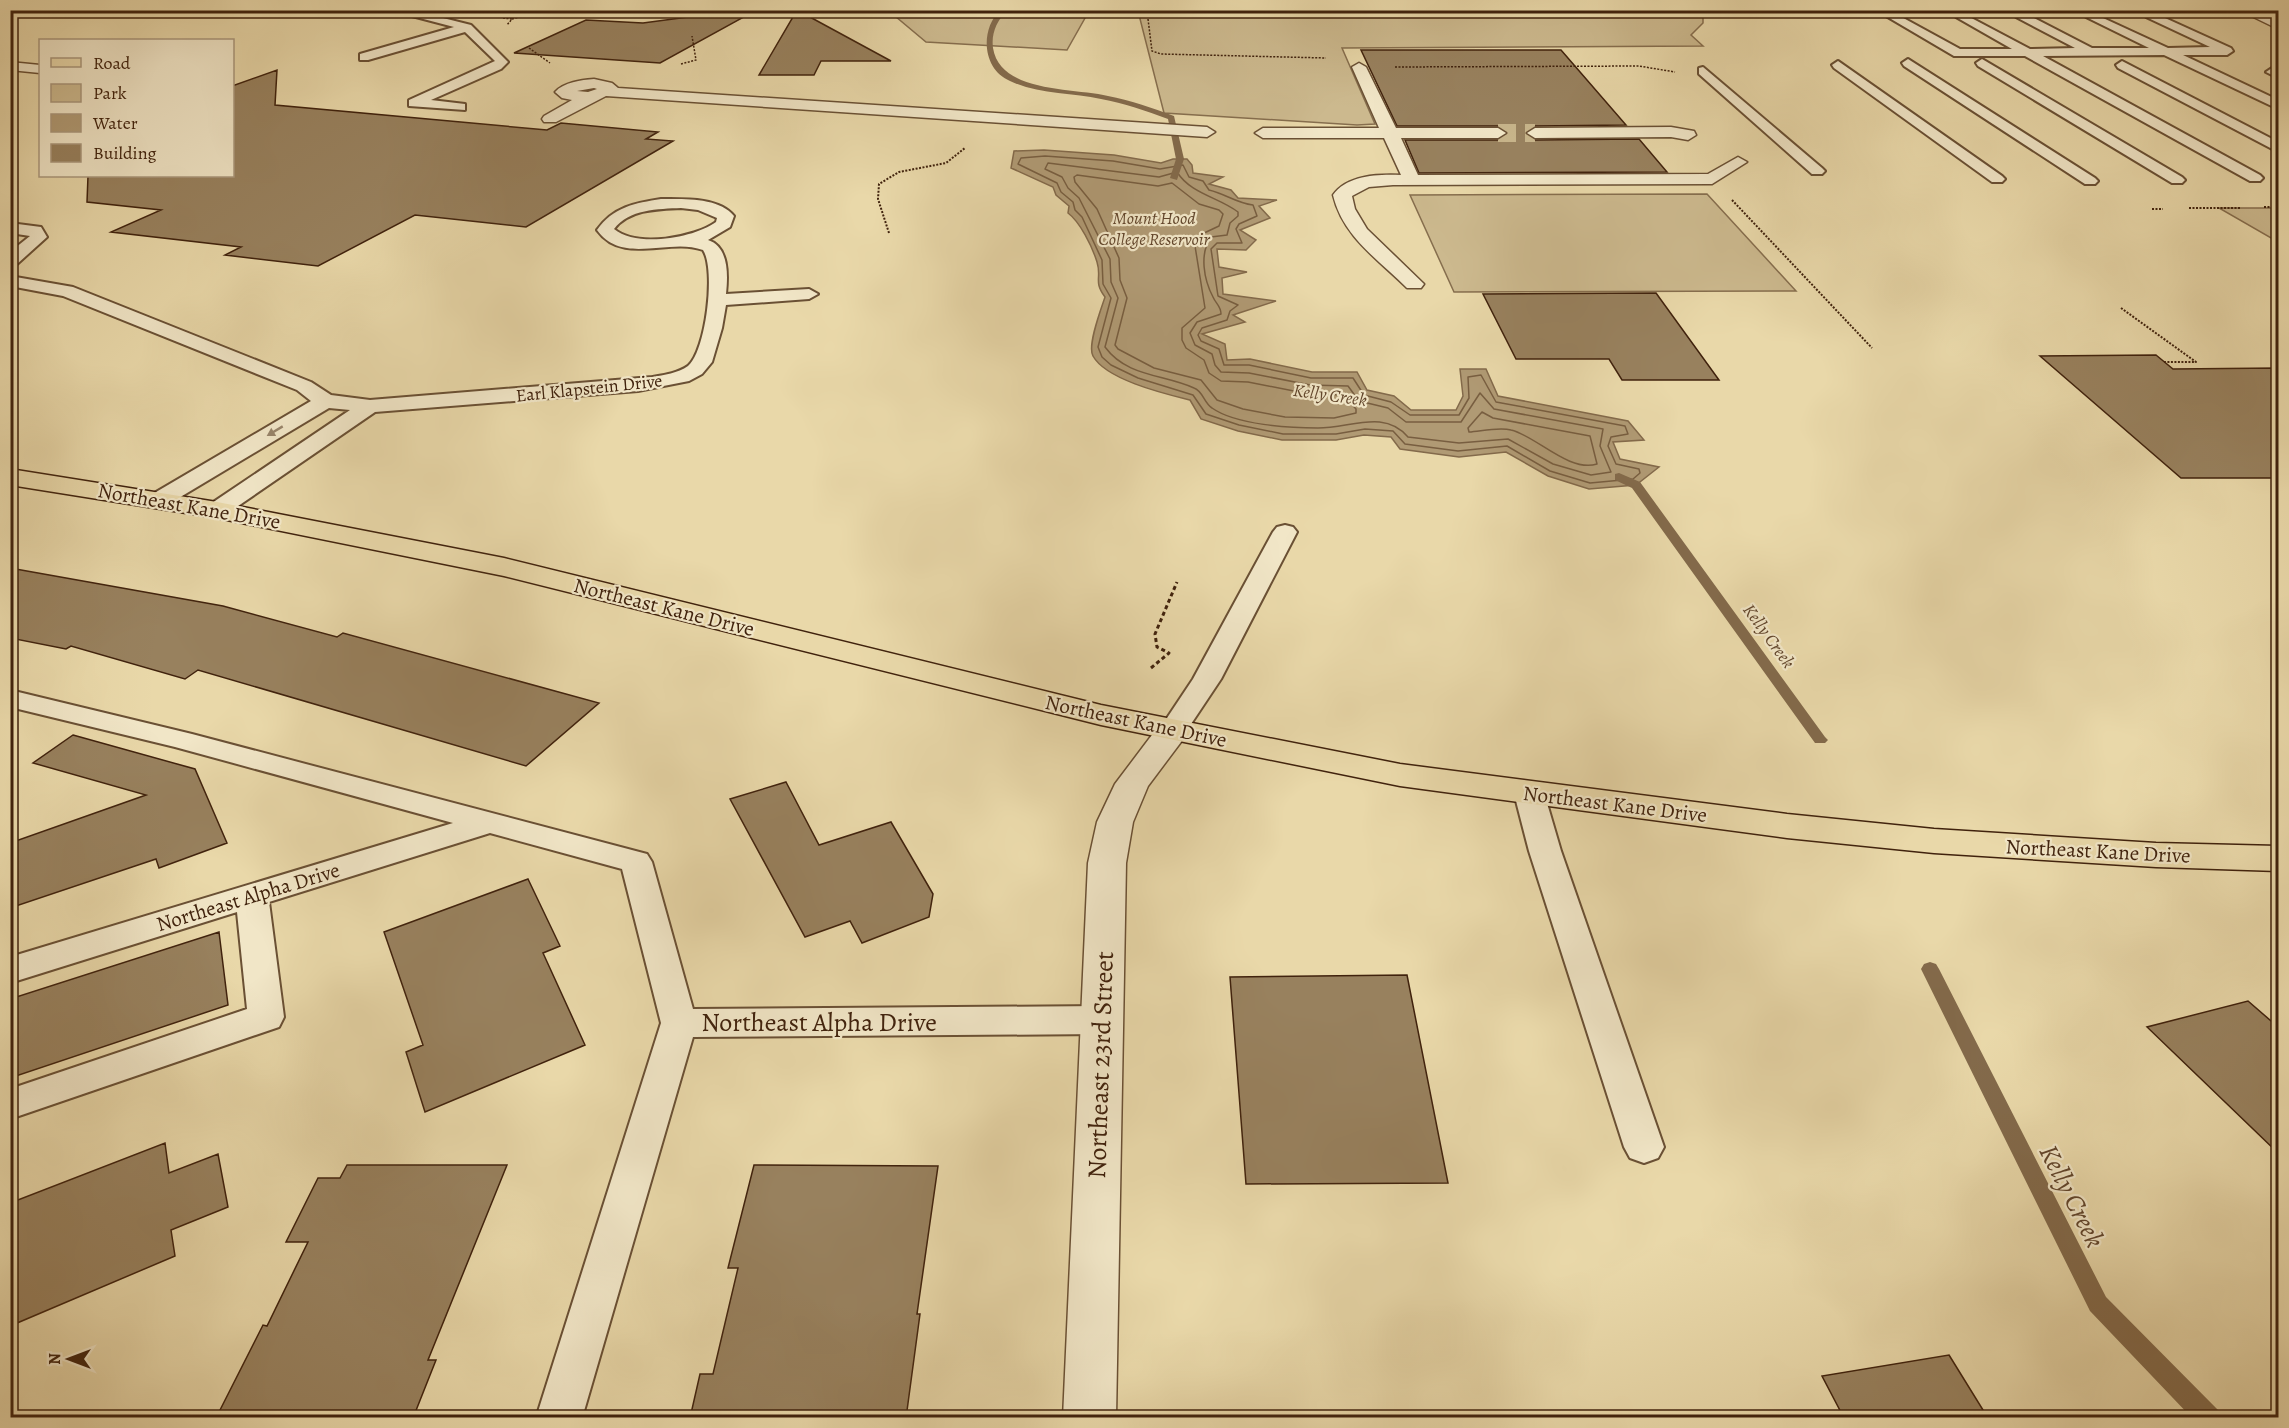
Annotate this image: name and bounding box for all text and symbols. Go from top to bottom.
legend [39,39,234,177]
text: Road [93,51,131,75]
text: Park [93,81,127,105]
text: Water [92,111,138,135]
text: Building [93,141,157,165]
water label: Mount Hood College Reservoir [1098,206,1211,251]
street label: Earl Klapstein Drive [515,368,663,408]
water label: Kelly Creek [1292,378,1368,412]
one-way arrow [267,426,283,437]
street label: Northeast Kane Drive [95,476,283,536]
street label: Northeast Kane Drive [571,571,757,643]
water label: Kelly Creek [1738,599,1800,673]
street label: Northeast Kane Drive [1043,688,1229,754]
street label: Northeast Kane Drive [1521,779,1709,829]
street label: Northeast Kane Drive [2005,832,2191,870]
street label: Northeast Alpha Drive [153,856,343,938]
street label: Northeast 23rd Street [1079,950,1122,1179]
street label: Northeast Alpha Drive [701,1005,937,1040]
water label: Kelly Creek [2031,1138,2113,1254]
north arrow [39,1329,99,1389]
text: N [44,1353,66,1365]

